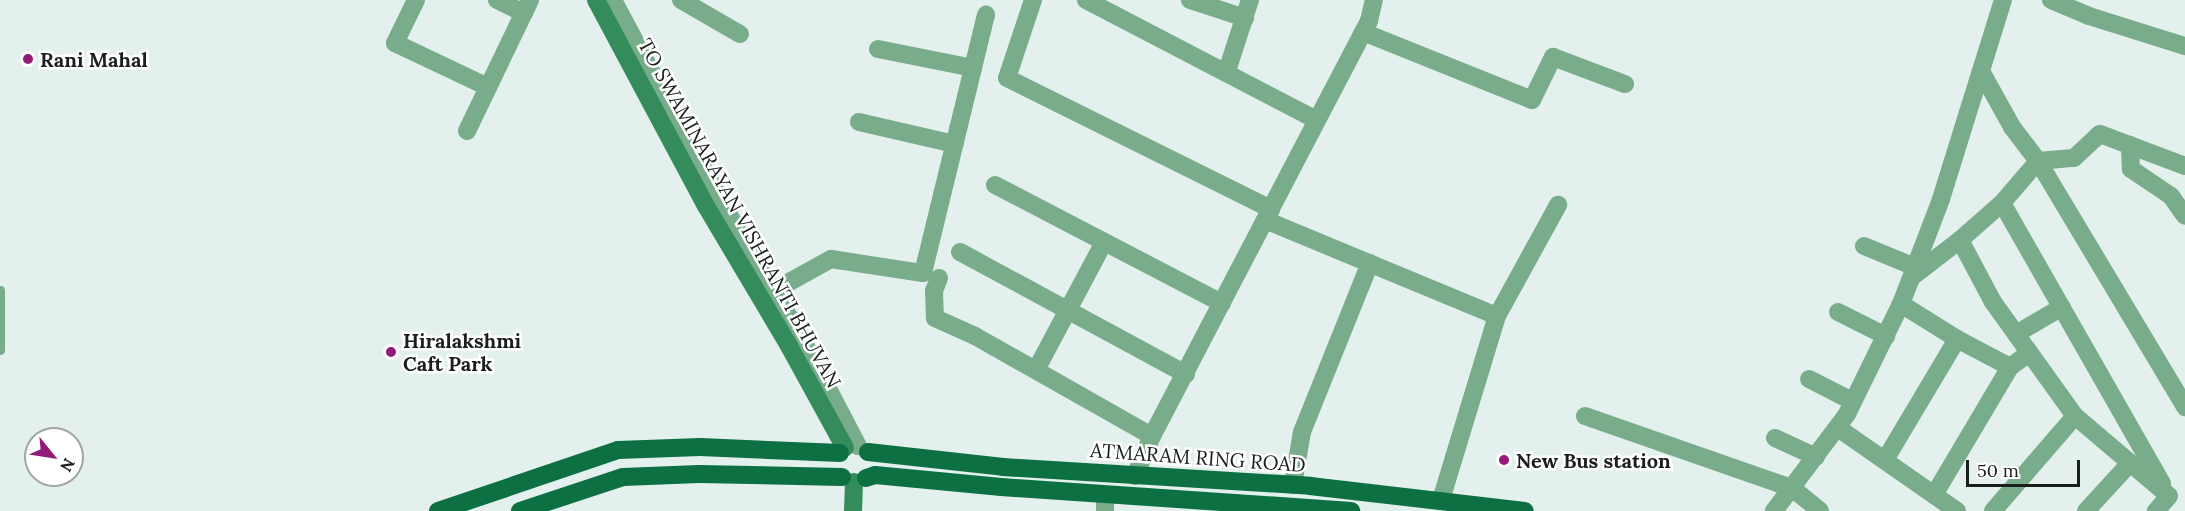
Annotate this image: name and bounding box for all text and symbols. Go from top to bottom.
street label: TO SWAMINARAYAN VISHRANTI BHUVAN [634,34,846,392]
place label: Rani Mahal [40,47,148,71]
marker: Rani Mahal [21,52,35,66]
place label: Hiralakshmi Caft Park [403,328,521,375]
marker: Hiralakshmi Caft Park [384,345,398,359]
north arrow [24,427,84,487]
street label: ATMARAM RING ROAD [1089,437,1307,477]
place label: New Bus station [1516,448,1671,472]
scale bar [1969,448,2083,486]
marker: New Bus station [1497,453,1511,467]
text: N [56,455,80,475]
text: 50 m [1977,459,2019,482]

